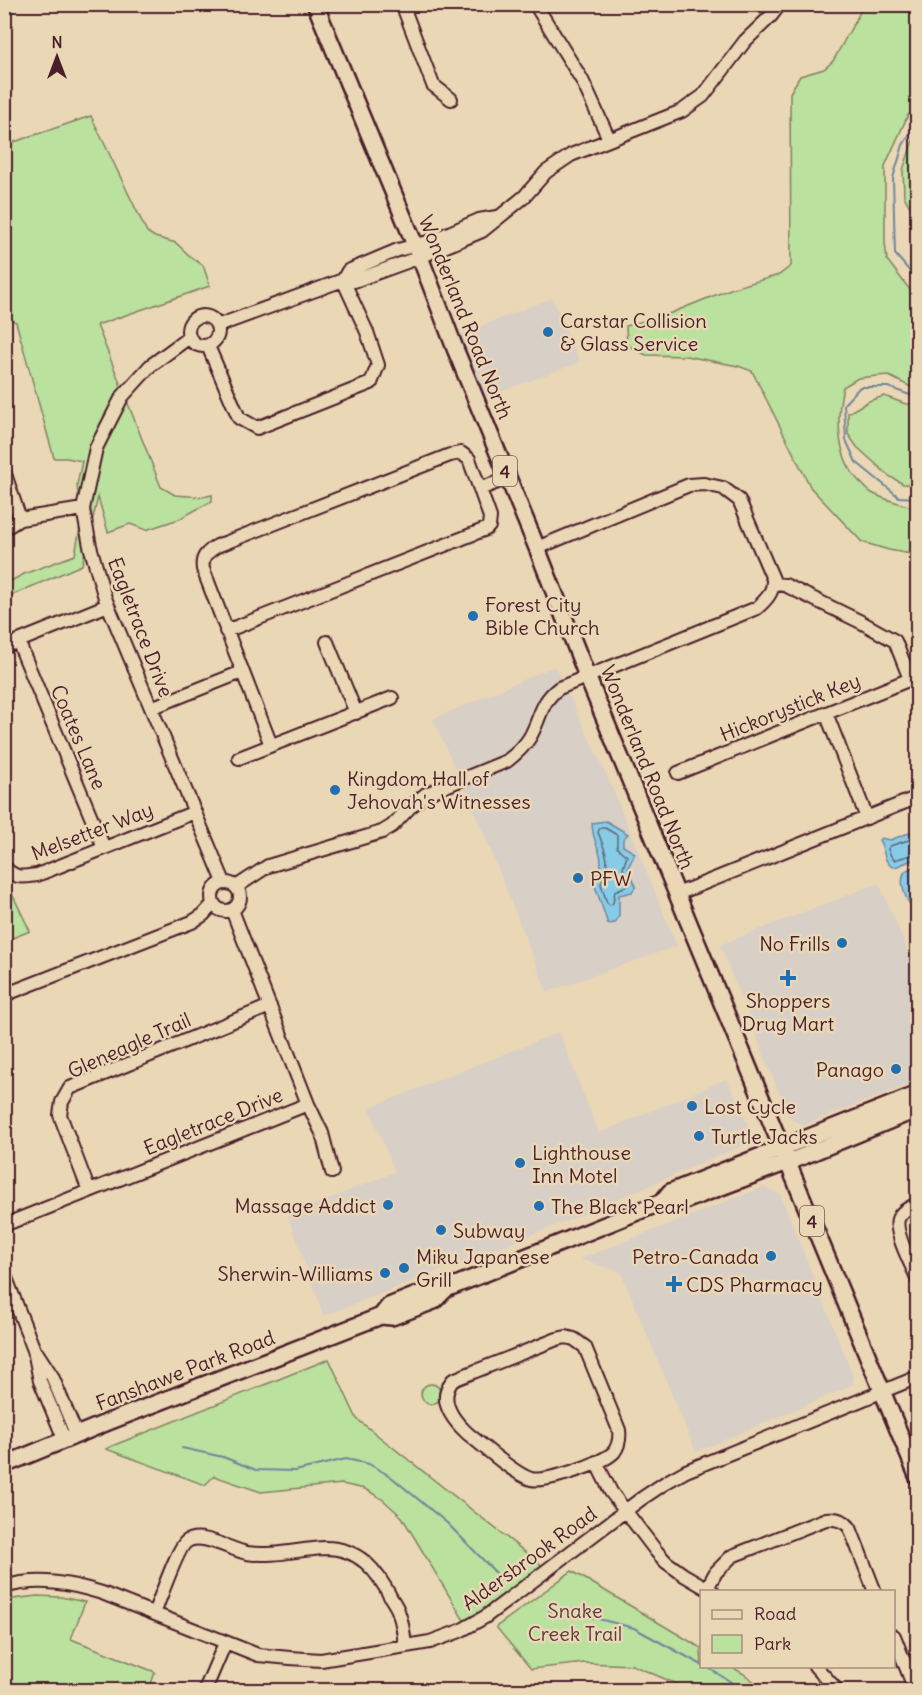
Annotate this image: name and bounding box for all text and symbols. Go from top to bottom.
north arrow [27,27,87,87]
text: N [51,32,63,52]
street label: Wonderland Road North [414,211,518,423]
place label: Carstar Collision & Glass Service [560,308,707,356]
marker: Carstar Collision & Glass Service [541,325,555,339]
road number: 4 [493,456,517,486]
street label: Eagletrace Drive [103,553,179,701]
place label: Forest City Bible Church [485,592,600,640]
marker: Forest City Bible Church [466,609,480,623]
street label: Wonderland Road North [596,661,700,873]
street label: Hickorystick Key [716,667,864,747]
street label: Coates Lane [46,681,112,793]
place label: Kingdom Hall of Jehovah's Witnesses [347,766,531,814]
marker: Kingdom Hall of Jehovah's Witnesses [328,783,342,797]
street label: Melsetter Way [28,796,156,866]
place label: PFW [590,866,632,891]
marker: PFW [571,871,585,885]
place label: No Frills [759,931,830,956]
marker: No Frills [835,936,849,950]
marker: Shoppers Drug Mart [781,971,795,985]
place label: Shoppers Drug Mart [742,988,834,1036]
street label: Gleneagle Trail [64,1007,194,1083]
place label: Panago [816,1057,884,1082]
marker: Panago [889,1062,903,1076]
street label: Eagletrace Drive [140,1082,286,1160]
place label: Lost Cycle [704,1094,796,1119]
marker: Lost Cycle [685,1099,699,1113]
place label: Turtle Jacks [711,1124,818,1149]
marker: Turtle Jacks [692,1129,706,1143]
place label: Lighthouse Inn Motel [532,1140,631,1188]
marker: Lighthouse Inn Motel [513,1156,527,1170]
place label: Massage Addict [235,1193,376,1218]
place label: The Black Pearl [551,1194,689,1219]
marker: Massage Addict [381,1198,395,1212]
marker: The Black Pearl [532,1199,546,1213]
road number: 4 [800,1206,824,1236]
place label: Subway [453,1218,525,1243]
marker: Subway [434,1223,448,1237]
place label: Miku Japanese Grill [416,1244,550,1292]
place label: Petro-Canada [632,1244,759,1269]
marker: Petro-Canada [764,1249,778,1263]
place label: Sherwin-Williams [218,1261,373,1286]
marker: Miku Japanese Grill [397,1261,411,1275]
marker: Sherwin-Williams [378,1266,392,1280]
place label: CDS Pharmacy [686,1272,823,1297]
marker: CDS Pharmacy [667,1277,681,1291]
street label: Fanshawe Park Road [92,1324,278,1416]
street label: Aldersbrook Road [457,1501,601,1615]
legend [700,1590,895,1668]
park label: Snake Creek Trail [528,1598,622,1646]
text: Road [754,1602,797,1625]
text: Park [754,1632,791,1655]

